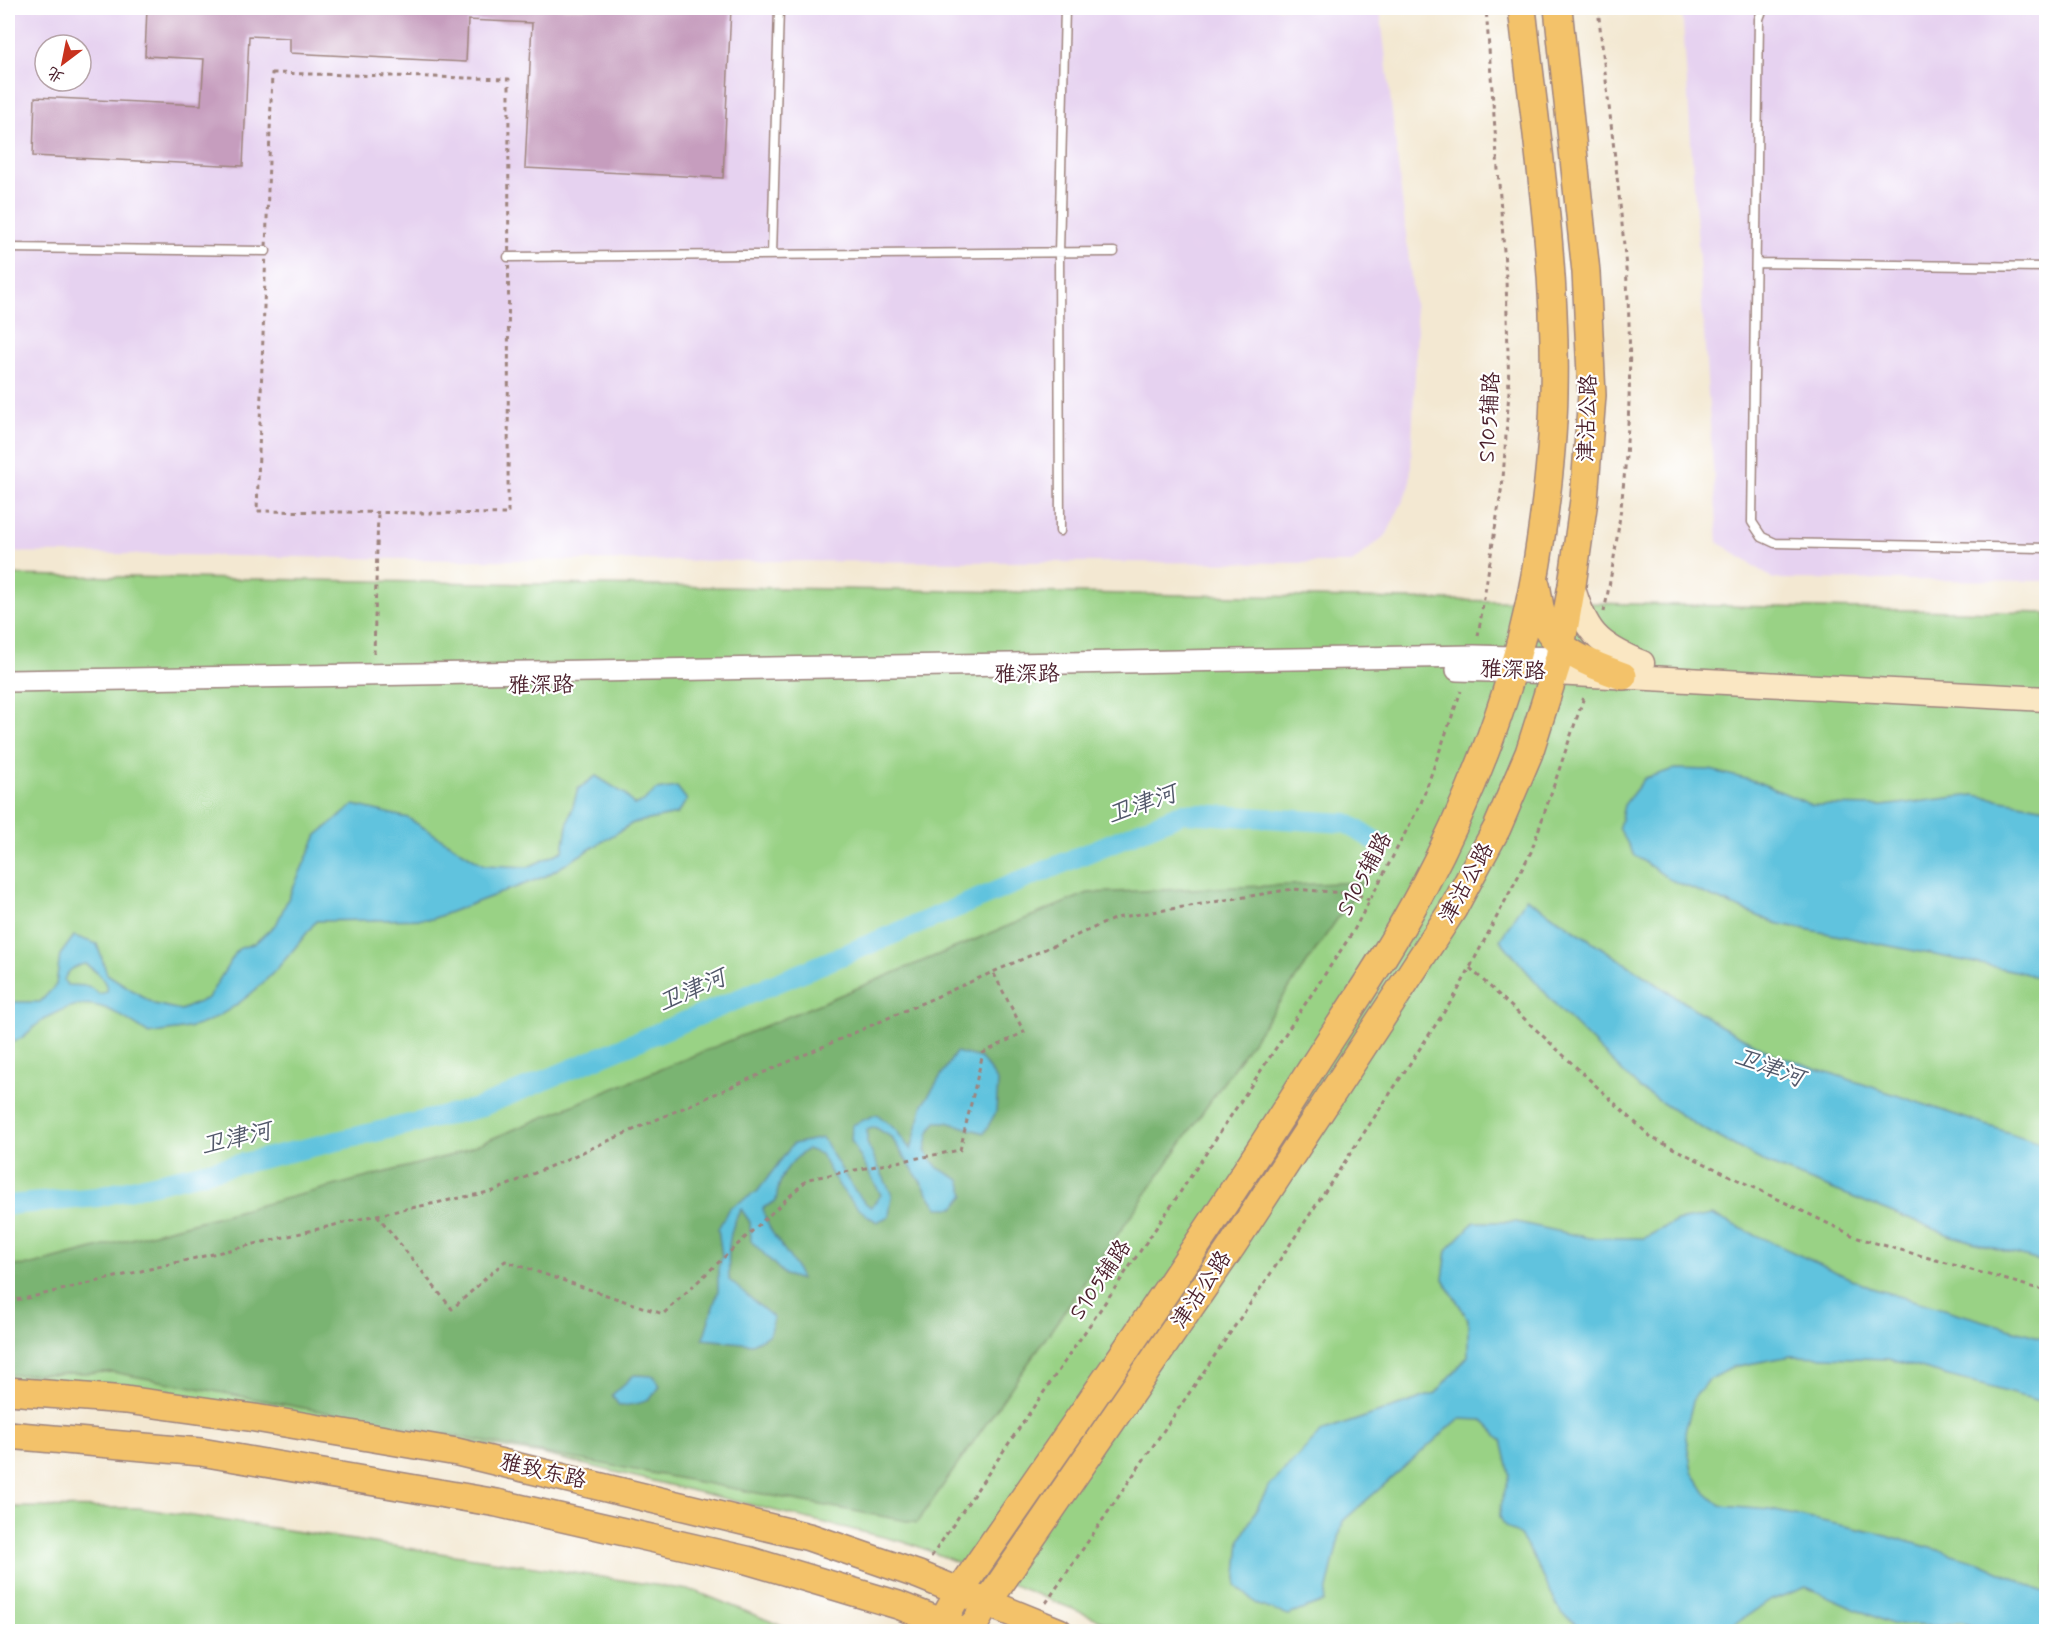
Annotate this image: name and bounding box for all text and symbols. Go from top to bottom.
north arrow [33,33,93,93]
text: 北 [43,61,68,88]
street label: S105辅路 [1474,371,1506,463]
street label: 津沽公路 [1572,374,1604,462]
street label: 雅深路 [1480,656,1546,686]
street label: 雅深路 [994,660,1060,690]
street label: 雅深路 [508,671,574,701]
water label: 卫津河 [1103,777,1185,831]
street label: S105辅路 [1331,827,1399,921]
street label: 津沽公路 [1433,838,1501,928]
water label: 卫津河 [653,961,735,1019]
water label: 卫津河 [1730,1041,1812,1096]
water label: 卫津河 [197,1115,278,1162]
street label: S105辅路 [1064,1235,1138,1325]
street label: 津沽公路 [1166,1246,1238,1334]
street label: 雅致东路 [497,1448,589,1496]

